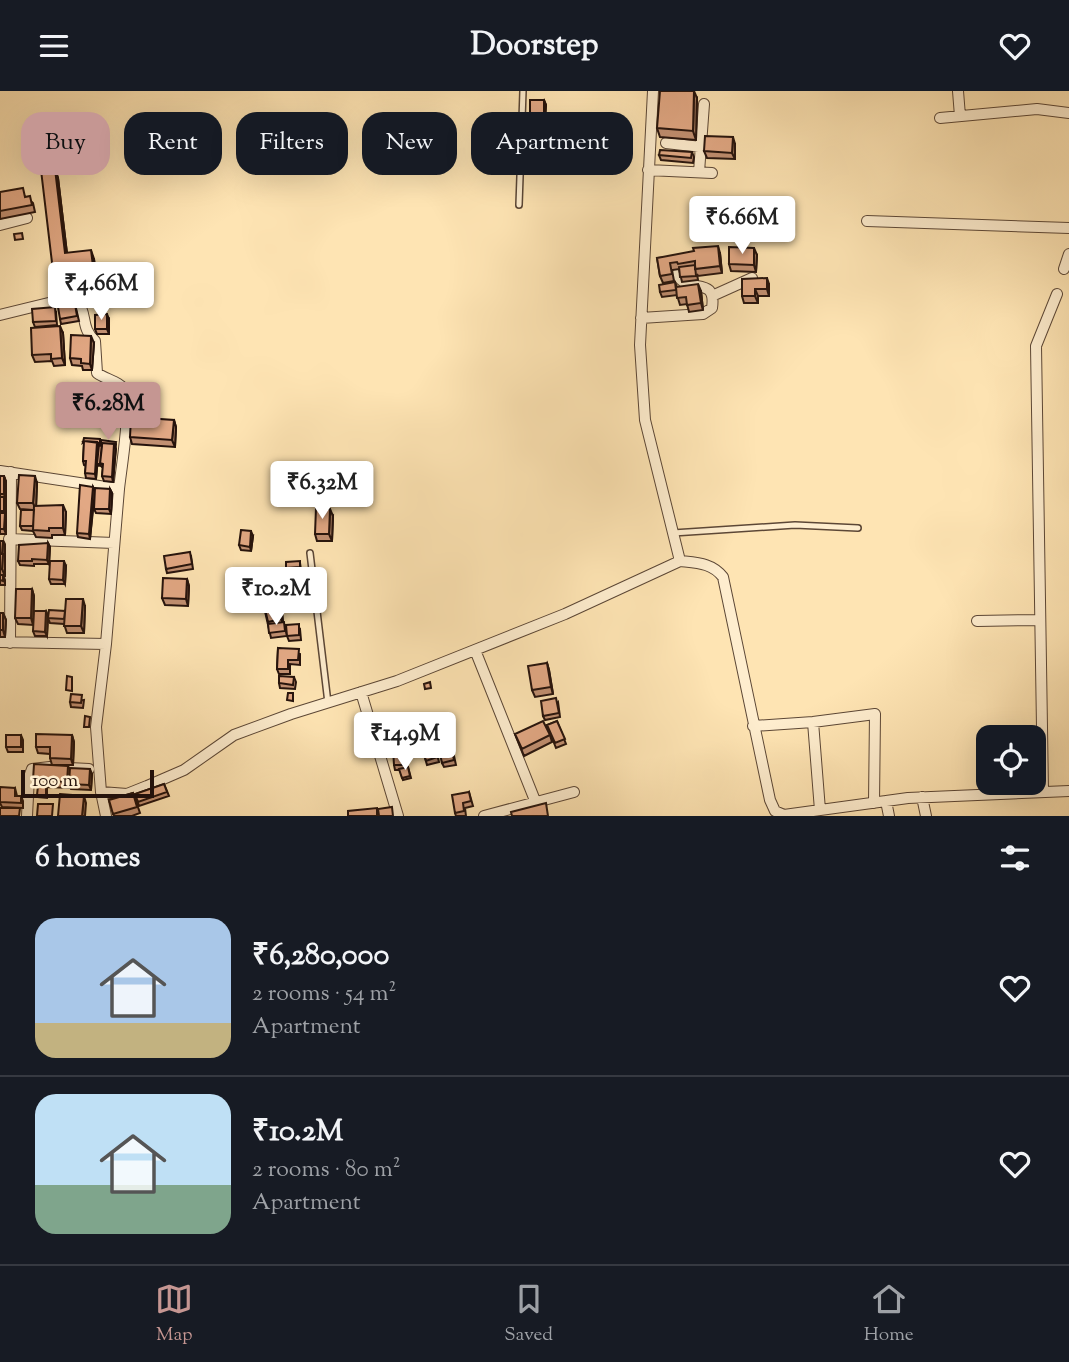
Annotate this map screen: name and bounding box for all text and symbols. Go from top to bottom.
text: Doorstep [470,23,599,69]
icon: menu [35,27,73,65]
icon: heart [996,27,1034,65]
chip: Buy [21,112,110,175]
chip: Rent [124,112,222,175]
chip: Filters [236,112,348,175]
chip: New [362,112,457,175]
chip: Apartment [471,112,633,175]
pin: ₹6.66M [685,197,799,256]
text: ₹6.66M [705,202,779,235]
pin: ₹4.66M [44,263,158,322]
text: ₹4.66M [64,268,138,301]
pin: ₹6.28M [51,383,165,442]
text: ₹6.28M [71,388,145,421]
pin: ₹6.32M [265,461,379,521]
text: ₹6.32M [286,467,358,500]
pin: ₹10.2M [219,567,333,627]
text: ₹10.2M [241,573,311,606]
pin: ₹14.9M [348,713,462,772]
text: ₹14.9M [370,718,440,751]
map controls [976,725,1046,795]
button: locate [976,725,1046,795]
scale bar [21,767,154,799]
text: 100 m [32,768,78,795]
text: 6 homes [35,837,140,880]
icon: filters [996,839,1034,877]
text: ₹6,280,000 [252,935,389,978]
icon: home [91,946,175,1030]
icon: heart [996,969,1034,1007]
text: 2 rooms · 54 m² [252,978,396,1011]
text: Apartment [252,1011,361,1044]
text: ₹10.2M [252,1111,343,1154]
icon: home [91,1122,175,1206]
icon: heart [996,1145,1034,1183]
text: 2 rooms · 80 m² [252,1154,400,1187]
text: Apartment [252,1187,361,1220]
tab: Map [155,1280,193,1349]
tab: Saved [504,1280,553,1349]
tab: Home [864,1280,914,1349]

